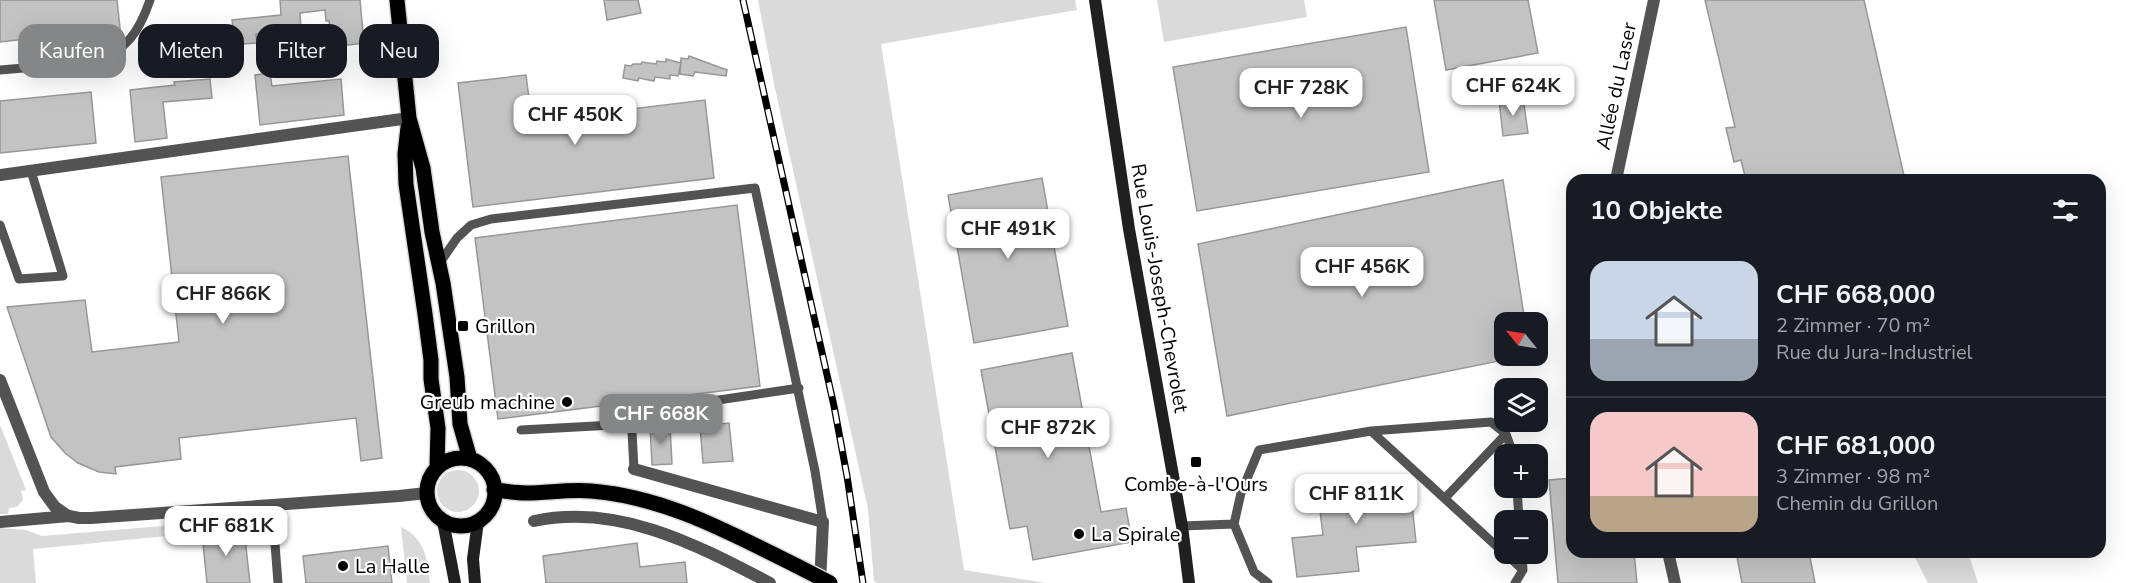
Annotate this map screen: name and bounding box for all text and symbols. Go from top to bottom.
street label: Allée du Laser [1590,20,1643,152]
chip: Kaufen [18,24,126,78]
chip: Mieten [138,24,244,78]
chip: Filter [256,24,347,78]
chip: Neu [359,24,439,78]
pin: CHF 624K [1451,66,1575,117]
pin: CHF 728K [1239,68,1363,119]
text: CHF 624K [1466,72,1560,99]
text: CHF 728K [1254,74,1348,101]
pin: CHF 450K [513,95,637,146]
text: CHF 450K [528,101,622,128]
street label: Rue Louis-Joseph-Chevrolet [1124,162,1195,416]
text: 10 Objekte [1590,193,1723,228]
icon: filters [2049,194,2082,227]
pin: CHF 491K [946,209,1070,260]
text: CHF 491K [961,215,1055,242]
pin: CHF 456K [1300,247,1424,298]
text: CHF 456K [1315,253,1409,280]
pin: CHF 866K [161,274,285,325]
text: CHF 668,000 [1776,277,1935,312]
text: CHF 866K [176,280,270,307]
icon: home [1638,285,1710,357]
north arrow [1494,312,1548,366]
map controls [1494,312,1548,564]
text: 2 Zimmer · 70 m² [1776,312,1930,339]
place label: Grillon [475,313,536,340]
marker: Grillon [456,319,470,333]
text: Rue du Jura-Industriel [1776,339,1972,366]
button: layers [1494,378,1548,432]
place label: Greub machine [420,389,555,416]
pin: CHF 668K [599,394,723,445]
marker: Greub machine [560,395,574,409]
text: CHF 668K [614,400,708,427]
pin: CHF 872K [986,408,1110,459]
text: CHF 872K [1001,414,1095,441]
text: CHF 681,000 [1776,428,1935,463]
icon: home [1638,436,1710,508]
button: + [1494,444,1548,498]
marker: Combe-à-l'Ours [1189,455,1203,469]
text: 3 Zimmer · 98 m² [1776,463,1930,490]
place label: Combe-à-l'Ours [1124,471,1268,498]
pin: CHF 811K [1294,474,1418,525]
text: CHF 811K [1309,480,1403,507]
text: Chemin du Grillon [1776,490,1938,517]
pin: CHF 681K [164,506,288,557]
button: − [1494,510,1548,564]
text: CHF 681K [179,512,273,539]
place label: La Spirale [1091,521,1180,548]
marker: La Spirale [1072,527,1086,541]
place label: La Halle [355,553,430,580]
marker: La Halle [336,559,350,573]

